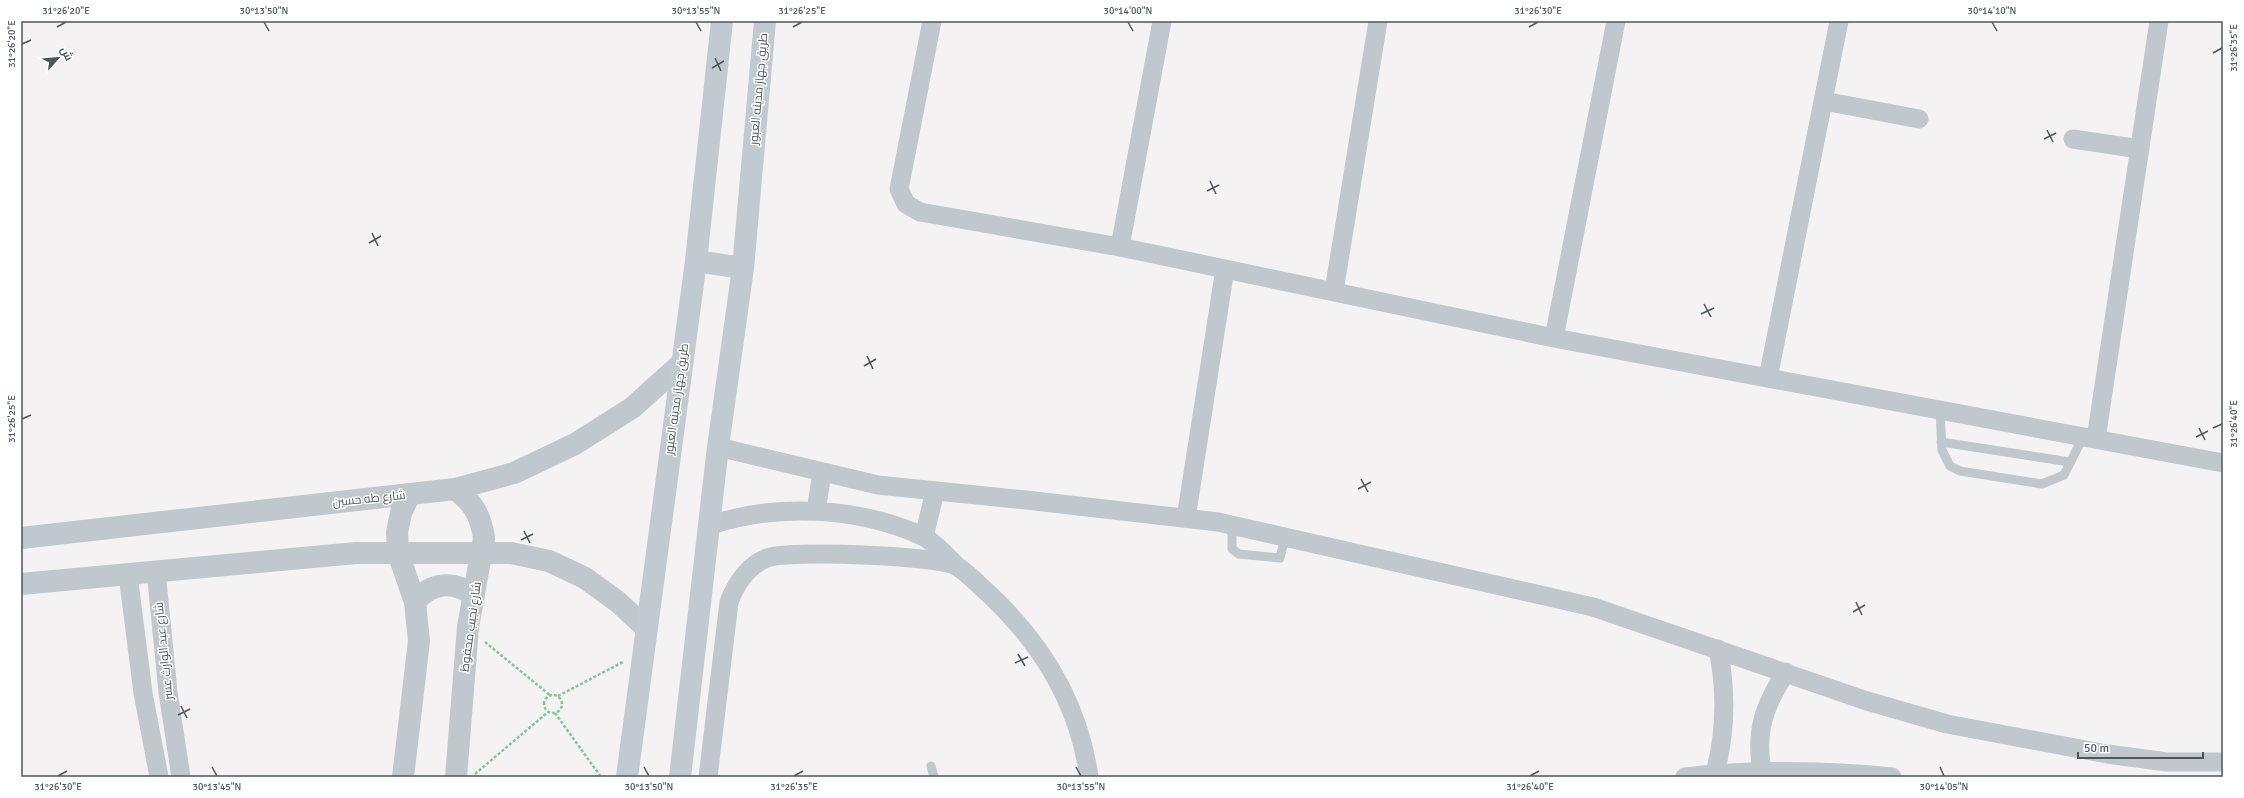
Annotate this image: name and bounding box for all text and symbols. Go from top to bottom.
text: 31°26'20"E [42,5,90,17]
text: 30°13'50"N [240,5,288,17]
text: 30°13'55"N [672,5,720,17]
text: 31°26'25"E [778,5,826,17]
text: 30°14'00"N [1104,5,1152,17]
text: 31°26'30"E [1514,5,1562,17]
text: 30°14'10"N [1968,5,2016,17]
text: 31°26'20"E [6,20,18,68]
text: 31°26'35"E [2228,24,2240,72]
street label: طريق جهاز مدينه العبور [747,32,771,147]
north arrow [38,38,78,78]
text: ش [57,44,75,63]
street label: طريق جهاز مدينه العبور [662,342,692,457]
text: 31°26'25"E [6,395,18,443]
text: 31°26'40"E [2228,400,2240,448]
street label: شارع طه حسين [332,488,406,510]
street label: شارع نجيب محفوظ [457,581,485,673]
street label: شارع عبد الوارث عسر [151,601,177,702]
scale bar [2078,734,2203,760]
text: 50 m [2084,741,2109,756]
text: 31°26'30"E [34,781,82,793]
text: 30°13'45"N [193,781,241,793]
text: 30°13'50"N [625,781,673,793]
text: 31°26'35"E [770,781,818,793]
text: 30°13'55"N [1057,781,1105,793]
text: 31°26'40"E [1506,781,1554,793]
text: 30°14'05"N [1920,781,1968,793]

